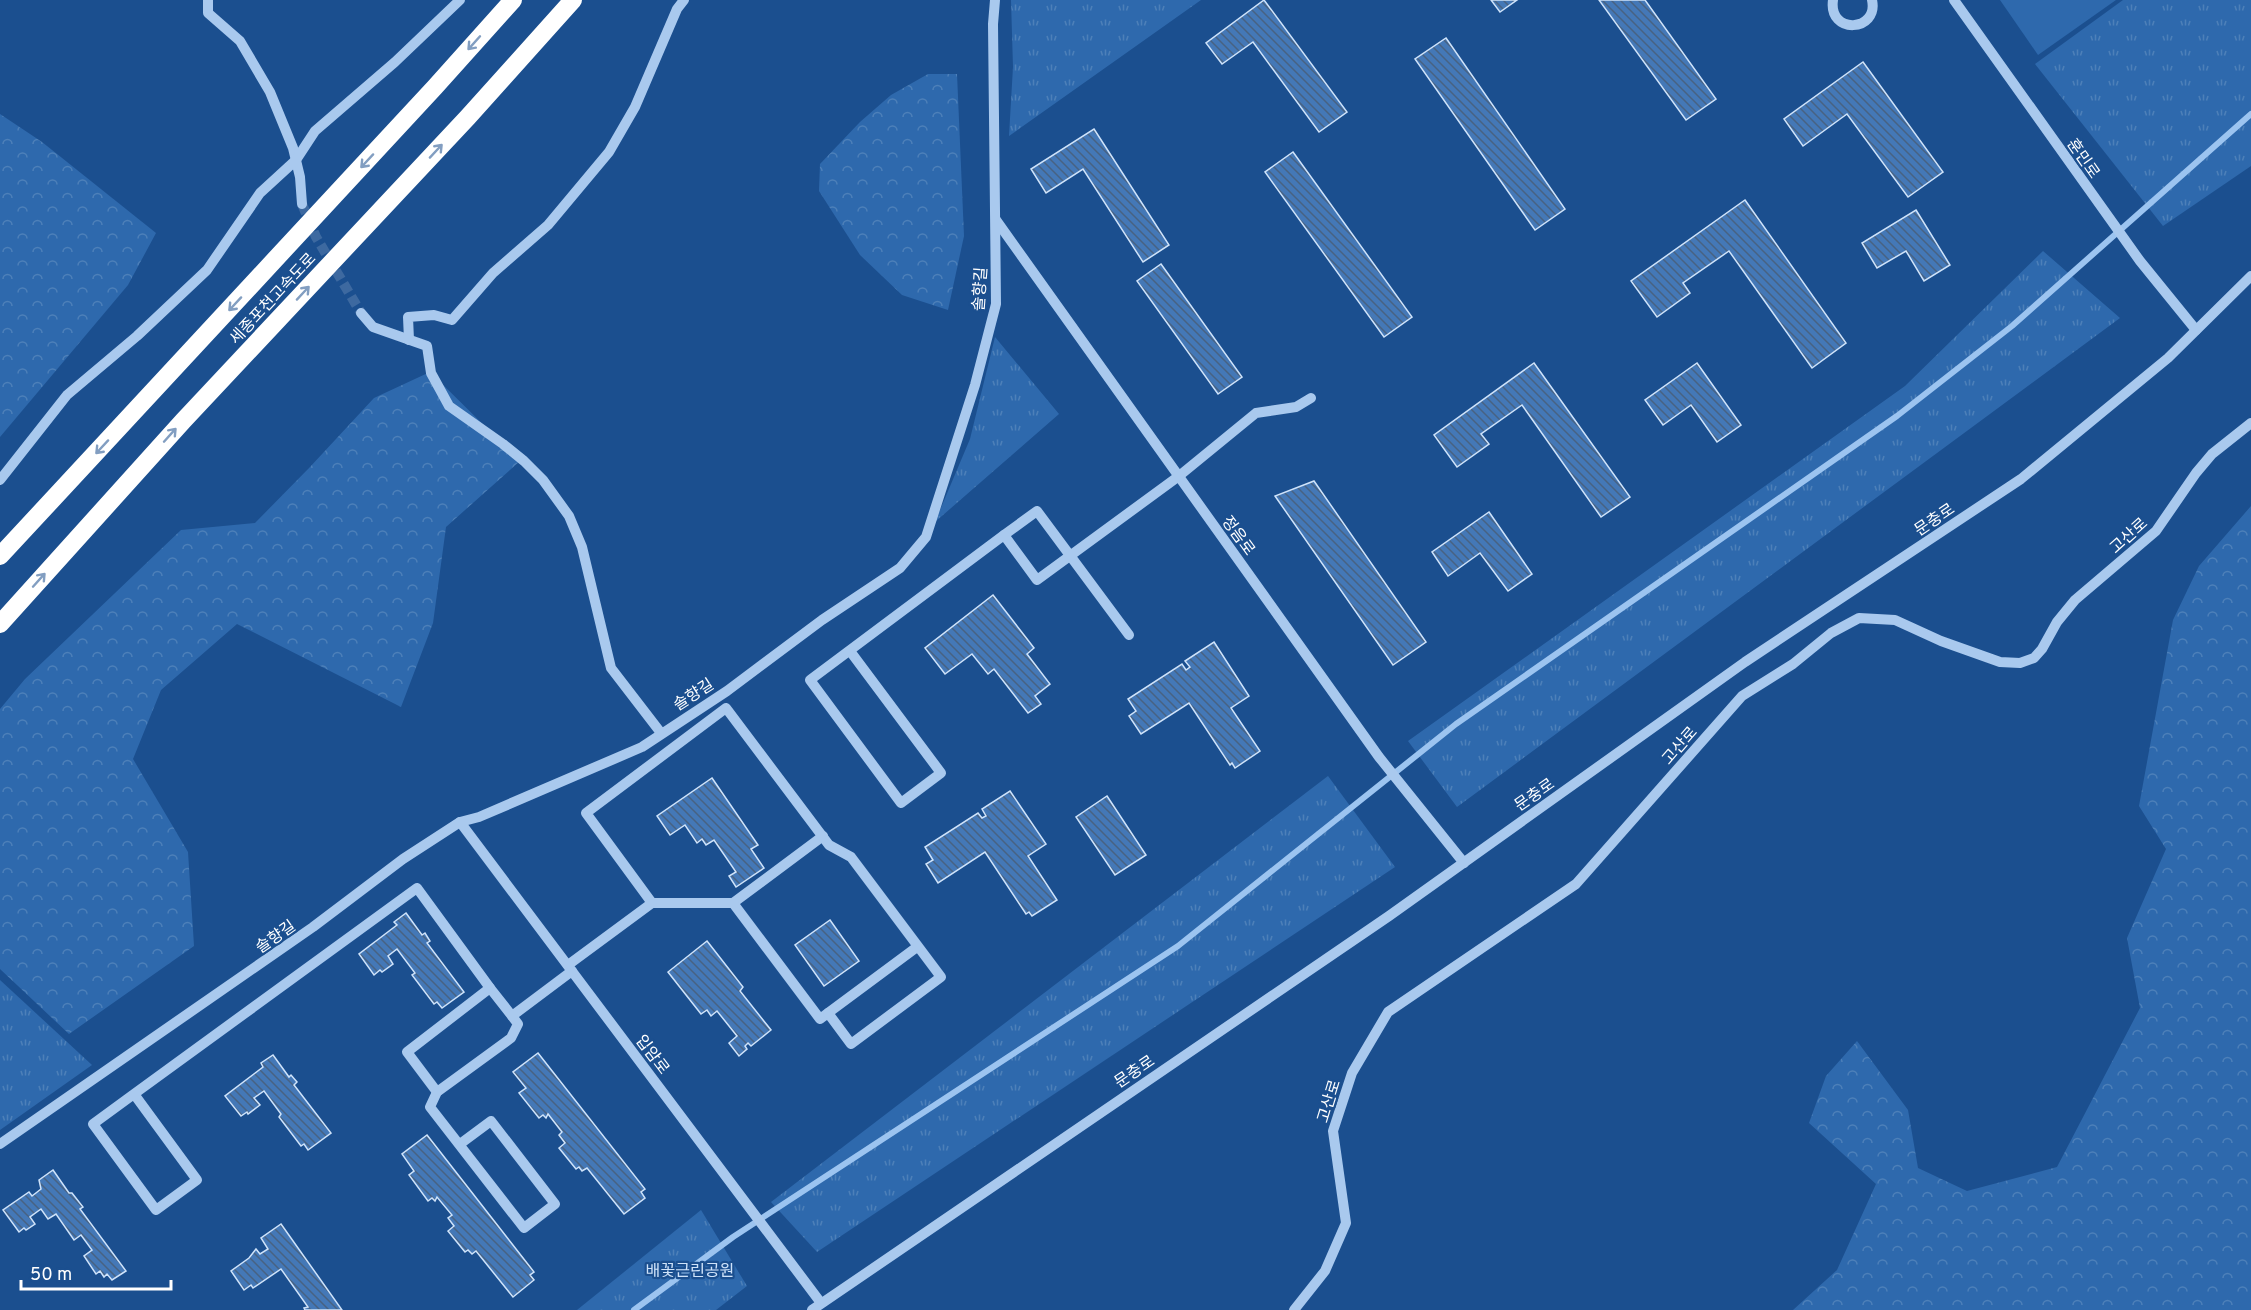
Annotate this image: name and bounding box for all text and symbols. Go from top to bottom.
one-way arrow [467,36,481,51]
street label: 훈민로 [2062,135,2103,183]
one-way arrow [429,144,443,159]
one-way arrow [360,153,374,168]
street label: 세종포천고속도로 [226,249,321,349]
street label: 솔향길 [969,266,993,312]
one-way arrow [296,286,310,301]
one-way arrow [228,296,242,311]
one-way arrow [163,428,177,443]
one-way arrow [95,440,109,455]
street label: 문충로 [1911,500,1959,541]
street label: 정음로 [1216,512,1259,560]
street label: 고산로 [2106,514,2153,559]
one-way arrow [32,573,46,588]
street label: 솔향길 [670,675,718,716]
street label: 고산로 [1658,723,1703,770]
street label: 문충로 [1511,775,1559,816]
street label: 솔향길 [252,917,300,958]
street label: 입암로 [630,1032,673,1079]
street label: 문충로 [1111,1052,1159,1093]
street label: 고산로 [1314,1077,1346,1126]
scale bar [21,1253,171,1291]
park label: 배꽃근린공원 [646,1262,734,1282]
text: 50 m [30,1264,72,1287]

